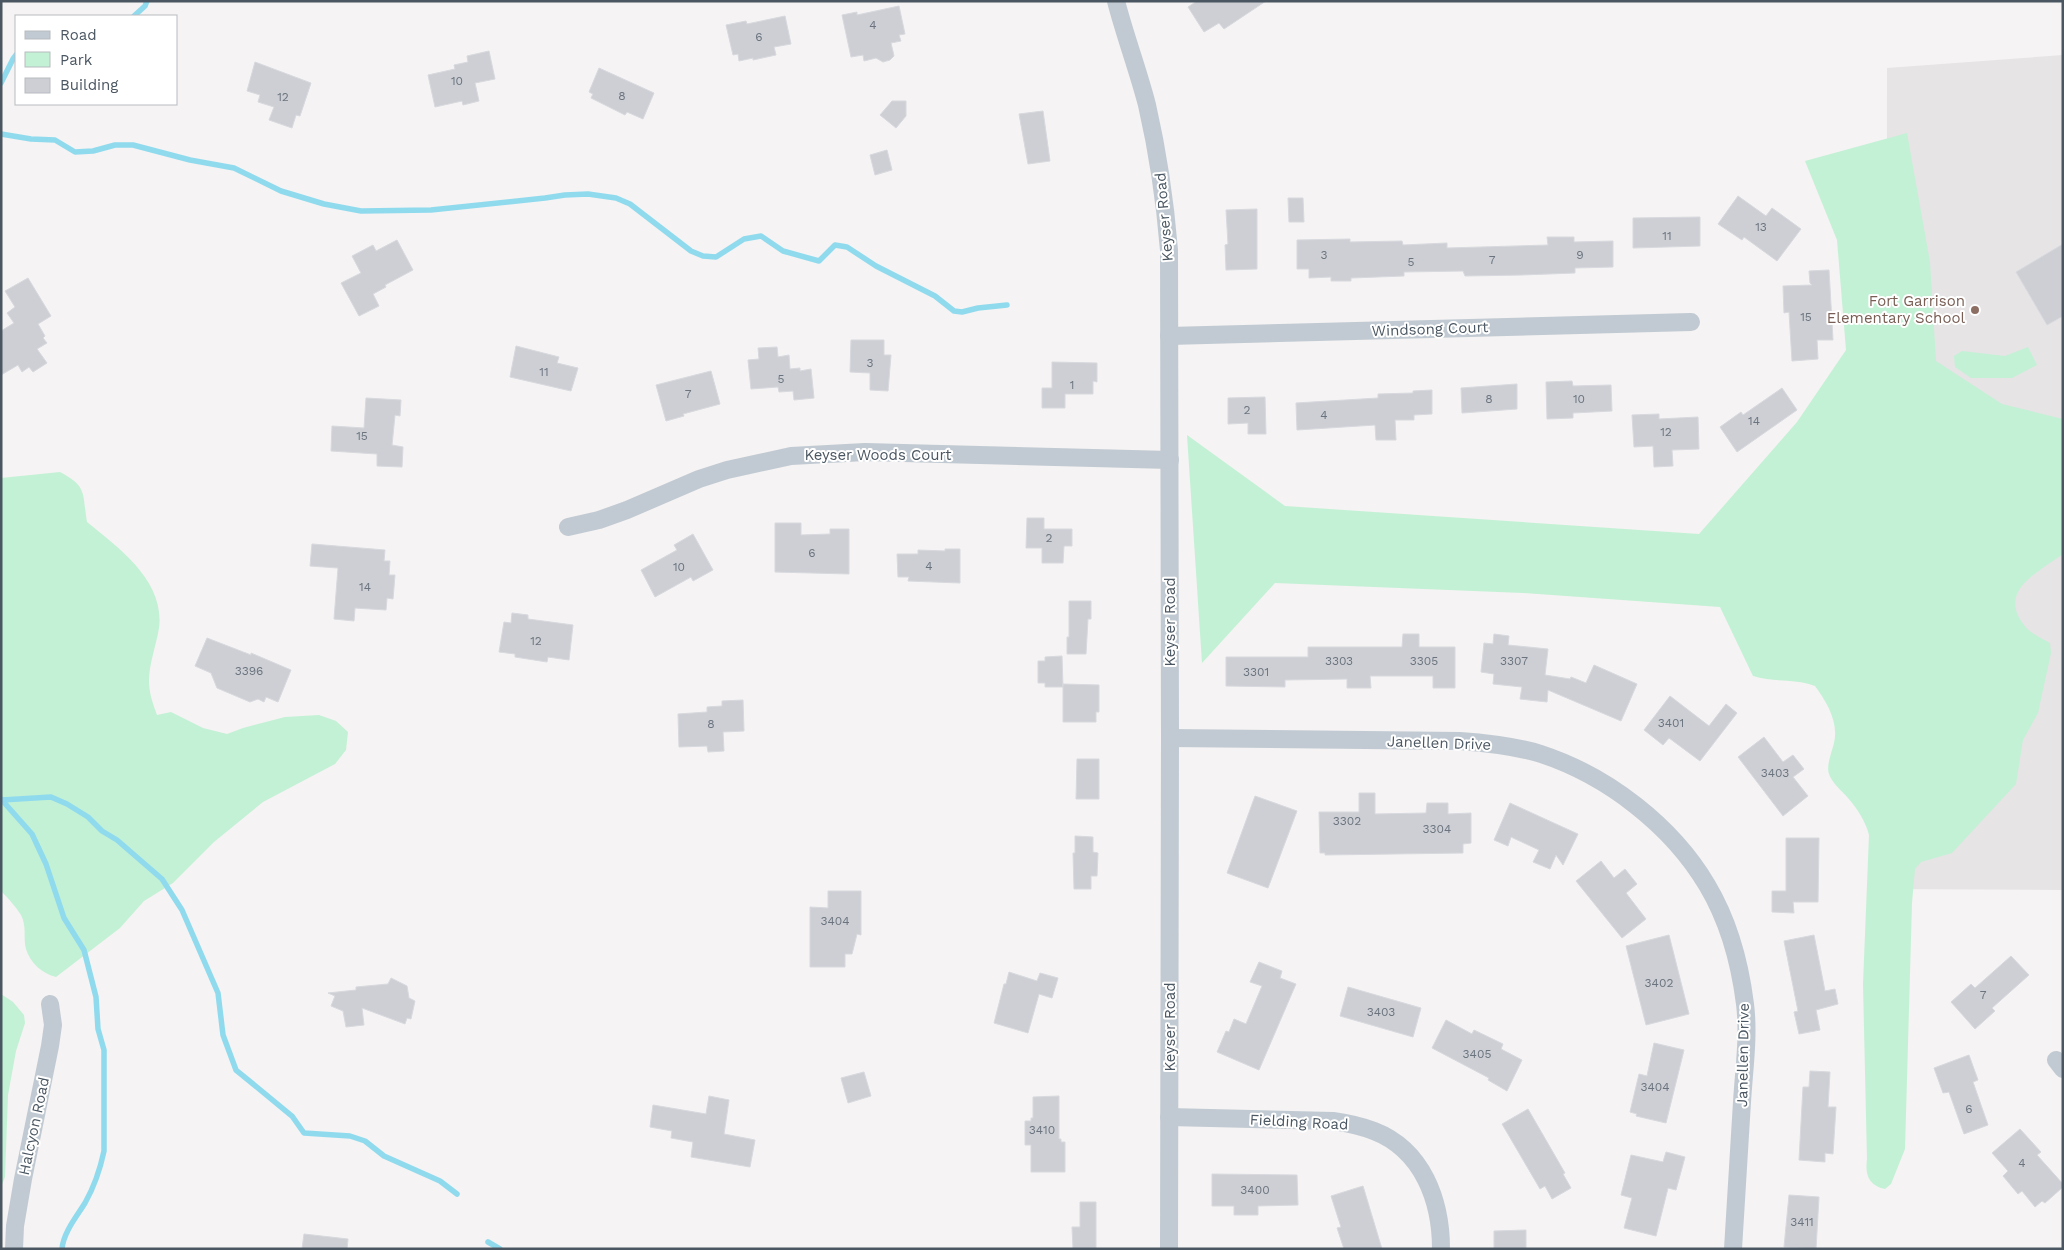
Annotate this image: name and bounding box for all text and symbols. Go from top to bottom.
legend [15,15,178,105]
house number: 4 [869,18,877,32]
text: Road [60,26,97,44]
house number: 6 [755,30,763,44]
text: Park [60,51,93,69]
house number: 10 [451,74,463,88]
text: Building [60,76,118,94]
house number: 8 [618,89,626,103]
house number: 12 [277,90,289,104]
street label: Keyser Road [1151,172,1177,262]
house number: 13 [1755,220,1767,234]
house number: 11 [1662,229,1672,243]
house number: 3 [1321,248,1328,262]
house number: 9 [1576,248,1584,262]
house number: 7 [1489,253,1496,267]
house number: 5 [1408,255,1415,269]
place label: Fort Garrison Elementary School [1827,292,1965,327]
marker: Fort Garrison Elementary School [1969,304,1981,316]
house number: 15 [1800,310,1812,324]
street label: Windsong Court [1371,318,1489,340]
house number: 3 [867,356,874,370]
house number: 11 [539,365,549,379]
house number: 5 [778,372,785,386]
house number: 1 [1070,378,1074,392]
house number: 7 [685,387,692,401]
house number: 8 [1485,392,1493,406]
house number: 10 [1573,392,1585,406]
house number: 2 [1244,403,1251,417]
house number: 4 [1320,408,1328,422]
house number: 14 [1748,414,1760,428]
house number: 12 [1660,425,1672,439]
house number: 15 [356,429,368,443]
street label: Keyser Woods Court [805,446,952,464]
house number: 2 [1046,531,1053,545]
house number: 6 [808,546,816,560]
house number: 4 [925,559,933,573]
house number: 10 [673,560,685,574]
street label: Keyser Road [1161,577,1179,667]
house number: 14 [359,580,371,594]
house number: 12 [530,634,542,648]
house number: 3303 [1325,654,1353,668]
house number: 3305 [1410,654,1438,668]
house number: 3307 [1500,654,1528,668]
house number: 3396 [235,664,263,678]
house number: 3301 [1243,665,1269,679]
house number: 3401 [1658,716,1684,730]
house number: 8 [707,717,715,731]
street label: Janellen Drive [1387,732,1491,754]
house number: 3403 [1761,766,1789,780]
house number: 3302 [1333,814,1361,828]
house number: 3304 [1423,822,1451,836]
house number: 3404 [820,914,850,928]
house number: 3402 [1645,976,1673,990]
street label: Keyser Road [1161,982,1179,1072]
house number: 7 [1980,988,1987,1002]
street label: Janellen Drive [1733,1003,1753,1107]
house number: 3403 [1367,1005,1395,1019]
house number: 3405 [1463,1047,1491,1061]
street label: Halcyon Road [15,1075,53,1177]
house number: 3404 [1640,1080,1670,1094]
house number: 6 [1965,1102,1973,1116]
street label: Fielding Road [1249,1110,1349,1134]
house number: 3410 [1029,1123,1055,1137]
house number: 4 [2018,1156,2026,1170]
house number: 3400 [1240,1183,1270,1197]
house number: 3411 [1790,1215,1814,1229]

